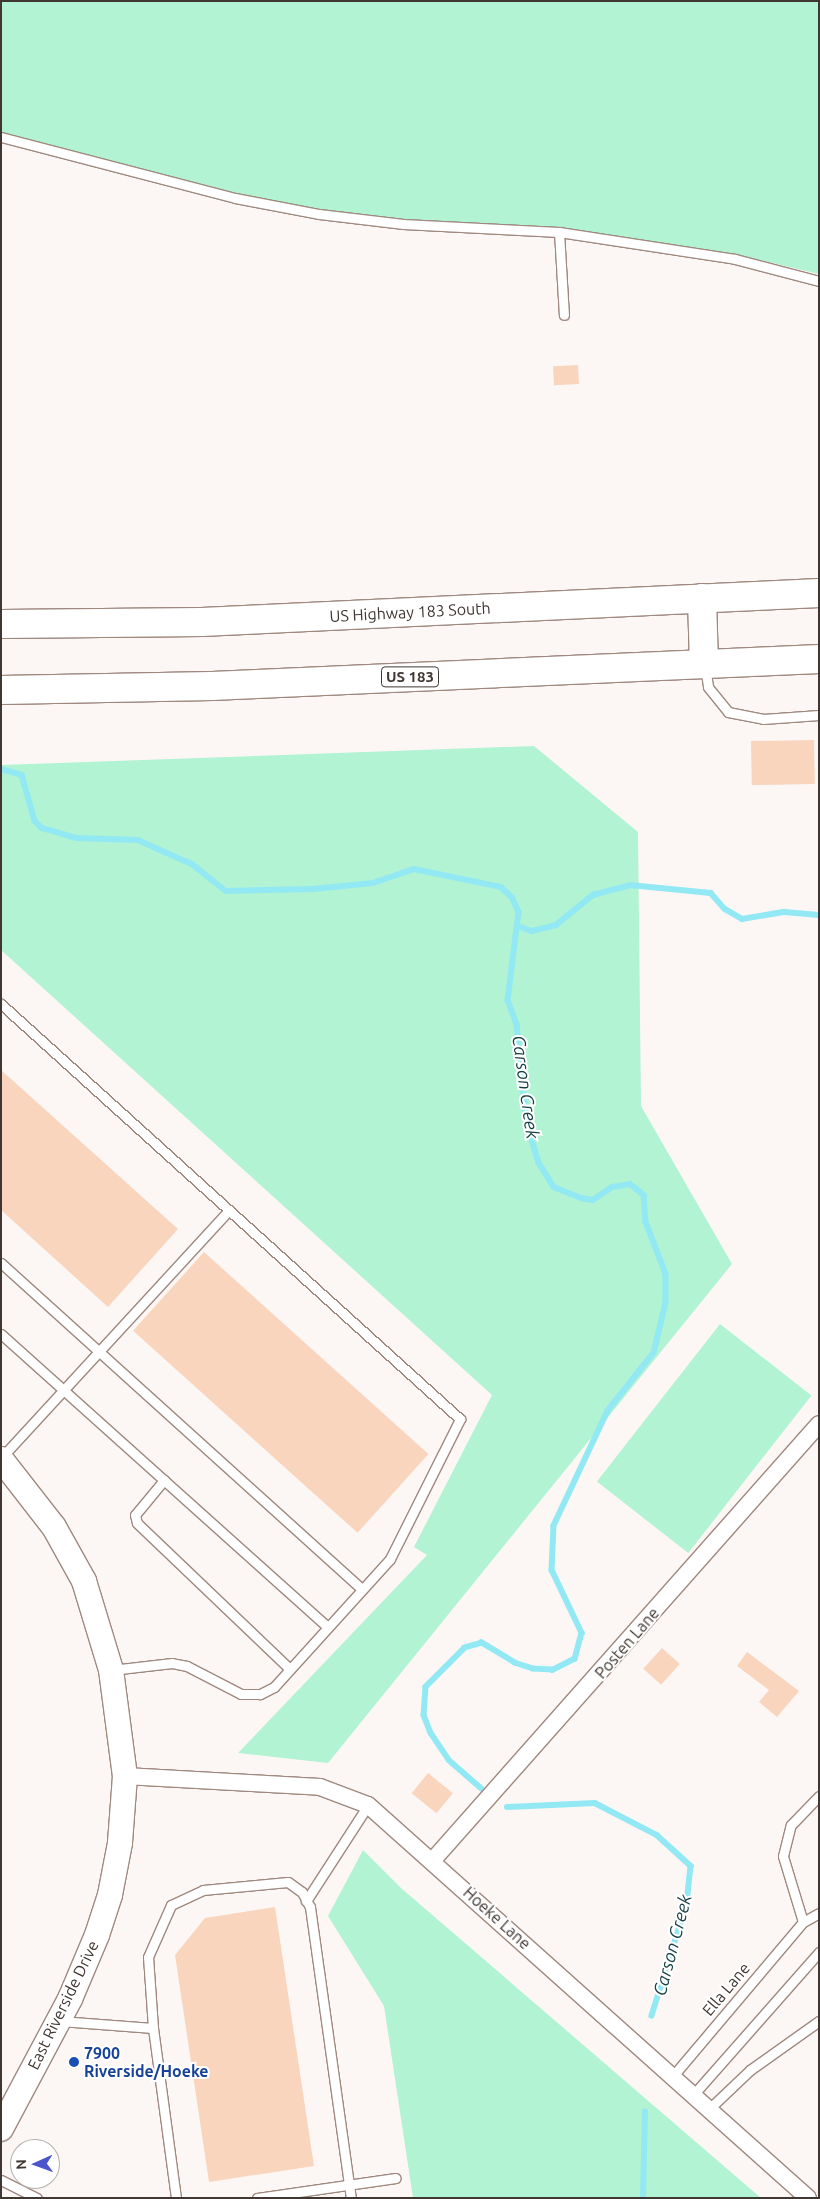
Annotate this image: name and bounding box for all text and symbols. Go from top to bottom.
street label: US Highway 183 South [329,598,491,626]
road number: US 183 [380,664,440,690]
water label: Carson Creek [508,1034,544,1140]
street label: Posten Lane [591,1604,663,1682]
street label: Hoeke Lane [459,1883,535,1953]
water label: Carson Creek [648,1892,696,1998]
street label: East Riverside Drive [23,1937,103,2073]
street label: Ella Lane [698,1958,754,2020]
place label: 7900 Riverside/Hoeke [84,2043,209,2081]
marker: 7900 Riverside/Hoeke [68,2056,80,2068]
north arrow [10,2139,60,2189]
text: N [13,2159,29,2170]

